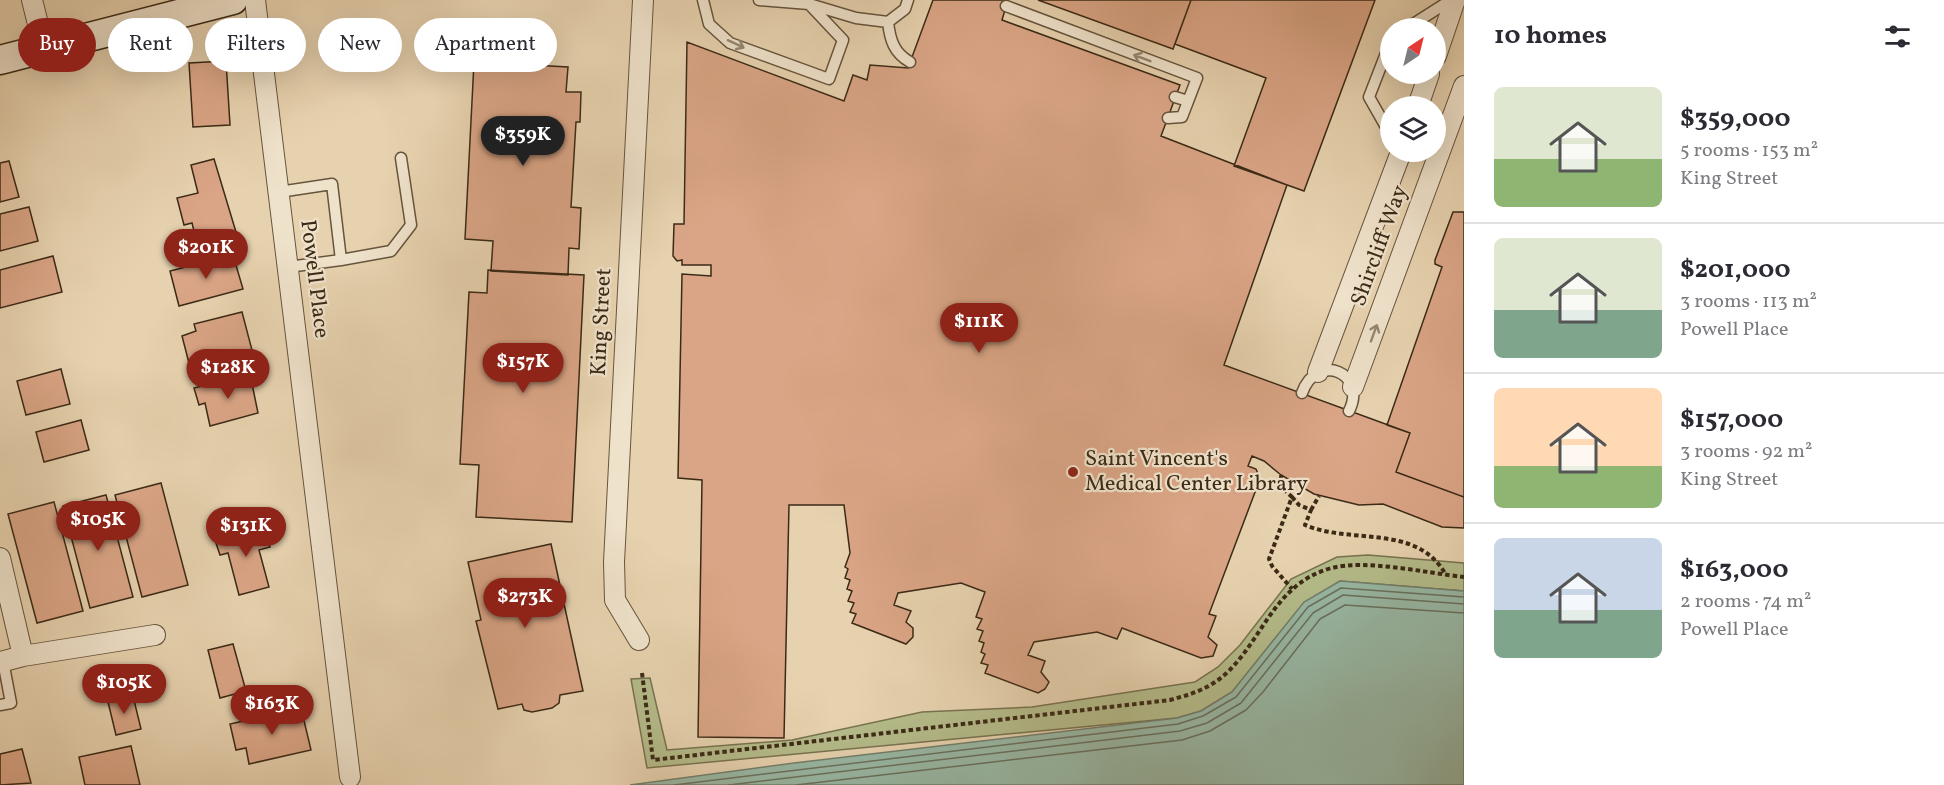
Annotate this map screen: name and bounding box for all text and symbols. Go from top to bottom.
chip: Buy [18,18,96,72]
chip: Rent [108,18,193,72]
chip: Filters [205,18,306,72]
chip: New [318,18,402,72]
chip: Apartment [414,18,557,72]
north arrow [1380,18,1446,84]
map controls [1380,18,1446,162]
text: 10 homes [1494,18,1607,54]
icon: filters [1881,20,1914,53]
one-way arrow [727,38,745,50]
one-way arrow [1133,51,1152,62]
button: layers [1380,96,1446,162]
text: $359,000 [1680,101,1790,137]
icon: home [1542,111,1614,183]
pin: $359K [481,116,565,167]
text: $359K [495,121,551,149]
text: 5 rooms · 153 m² [1680,137,1818,165]
text: King Street [1680,165,1778,193]
street label: Shircliff Way [1344,181,1416,311]
street label: Powell Place [291,218,337,340]
pin: $201K [164,229,248,280]
text: $201K [178,234,234,262]
text: $201,000 [1680,252,1790,288]
icon: home [1542,262,1614,334]
street label: King Street [584,267,620,377]
text: 3 rooms · 113 m² [1680,288,1817,316]
pin: $111K [937,303,1021,354]
text: $111K [954,308,1004,336]
text: Powell Place [1680,316,1788,344]
one-way arrow [1369,324,1380,343]
pin: $157K [481,343,565,394]
text: $157K [497,348,549,376]
pin: $128K [186,349,270,400]
text: $128K [201,354,255,382]
text: $157,000 [1680,402,1783,438]
icon: home [1542,412,1614,484]
text: 3 rooms · 92 m² [1680,438,1812,466]
place label: Saint Vincent's Medical Center Library [1085,444,1308,500]
marker: Saint Vincent's Medical Center Library [1066,465,1080,479]
text: King Street [1680,466,1778,494]
pin: $105K [56,501,140,552]
text: $105K [70,506,126,534]
pin: $131K [204,507,288,558]
text: $131K [220,512,272,540]
text: $163,000 [1680,552,1788,588]
icon: home [1542,562,1614,634]
pin: $273K [483,578,567,629]
text: $273K [497,583,553,611]
text: 2 rooms · 74 m² [1680,588,1811,616]
text: Powell Place [1680,616,1788,644]
pin: $105K [82,664,166,715]
text: $105K [96,669,152,697]
pin: $163K [230,685,314,736]
text: $163K [245,690,299,718]

